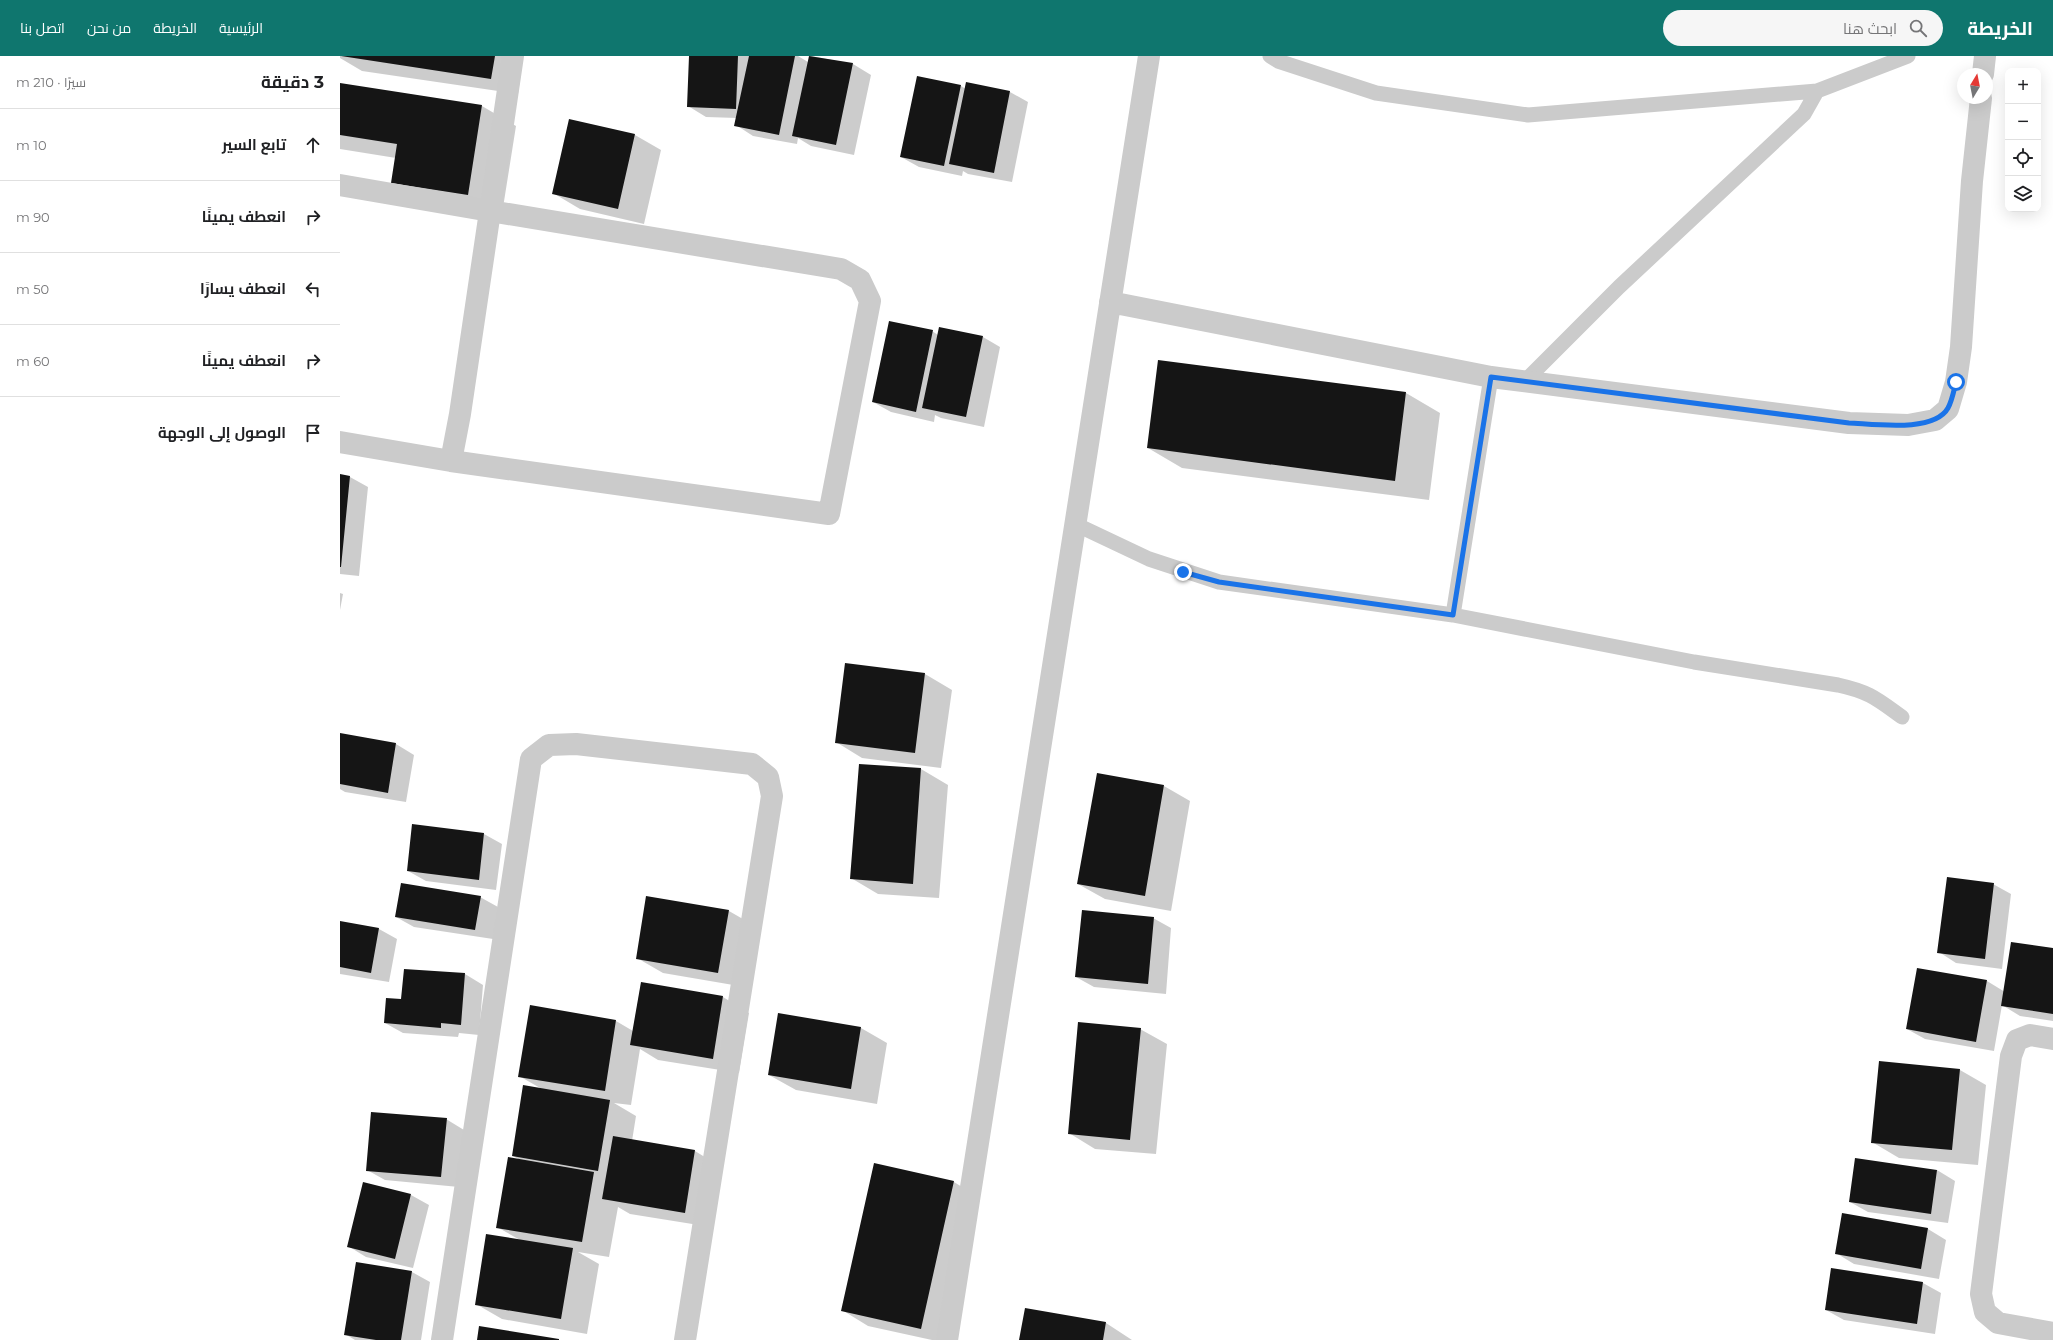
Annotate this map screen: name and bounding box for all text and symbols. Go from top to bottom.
search box [1663,10,1943,46]
icon: search [1907,17,1929,39]
text: الخريطة [1967,17,2033,40]
text: اتصل بنا [20,19,65,37]
text: من نحن [87,19,131,37]
text: الخريطة [153,19,197,37]
text: الرئيسية [219,19,263,37]
text: ابحث هنا [1843,19,1897,38]
north arrow [1957,68,1993,104]
map controls [2005,68,2041,212]
button: + [2005,68,2041,104]
text: 3 دقيقة [261,72,324,92]
text: سيرًا · 210 m [16,74,86,90]
button: − [2005,104,2041,140]
icon: ahead [302,134,324,156]
text: تابع السير [222,135,286,154]
text: 10 m [16,137,47,153]
button: locate [2005,140,2041,176]
button: layers [2005,176,2041,212]
icon: right [302,206,324,228]
text: انعطف يمينًا [202,207,286,226]
text: 90 m [16,209,50,225]
icon: left [302,278,324,300]
text: انعطف يسارًا [200,279,286,298]
text: 50 m [16,281,49,297]
icon: right [302,350,324,372]
text: انعطف يمينًا [202,351,286,370]
text: 60 m [16,353,50,369]
route start [1947,373,1965,391]
icon: arrive [302,422,324,444]
text: الوصول إلى الوجهة [158,423,286,442]
route end [1174,563,1192,581]

